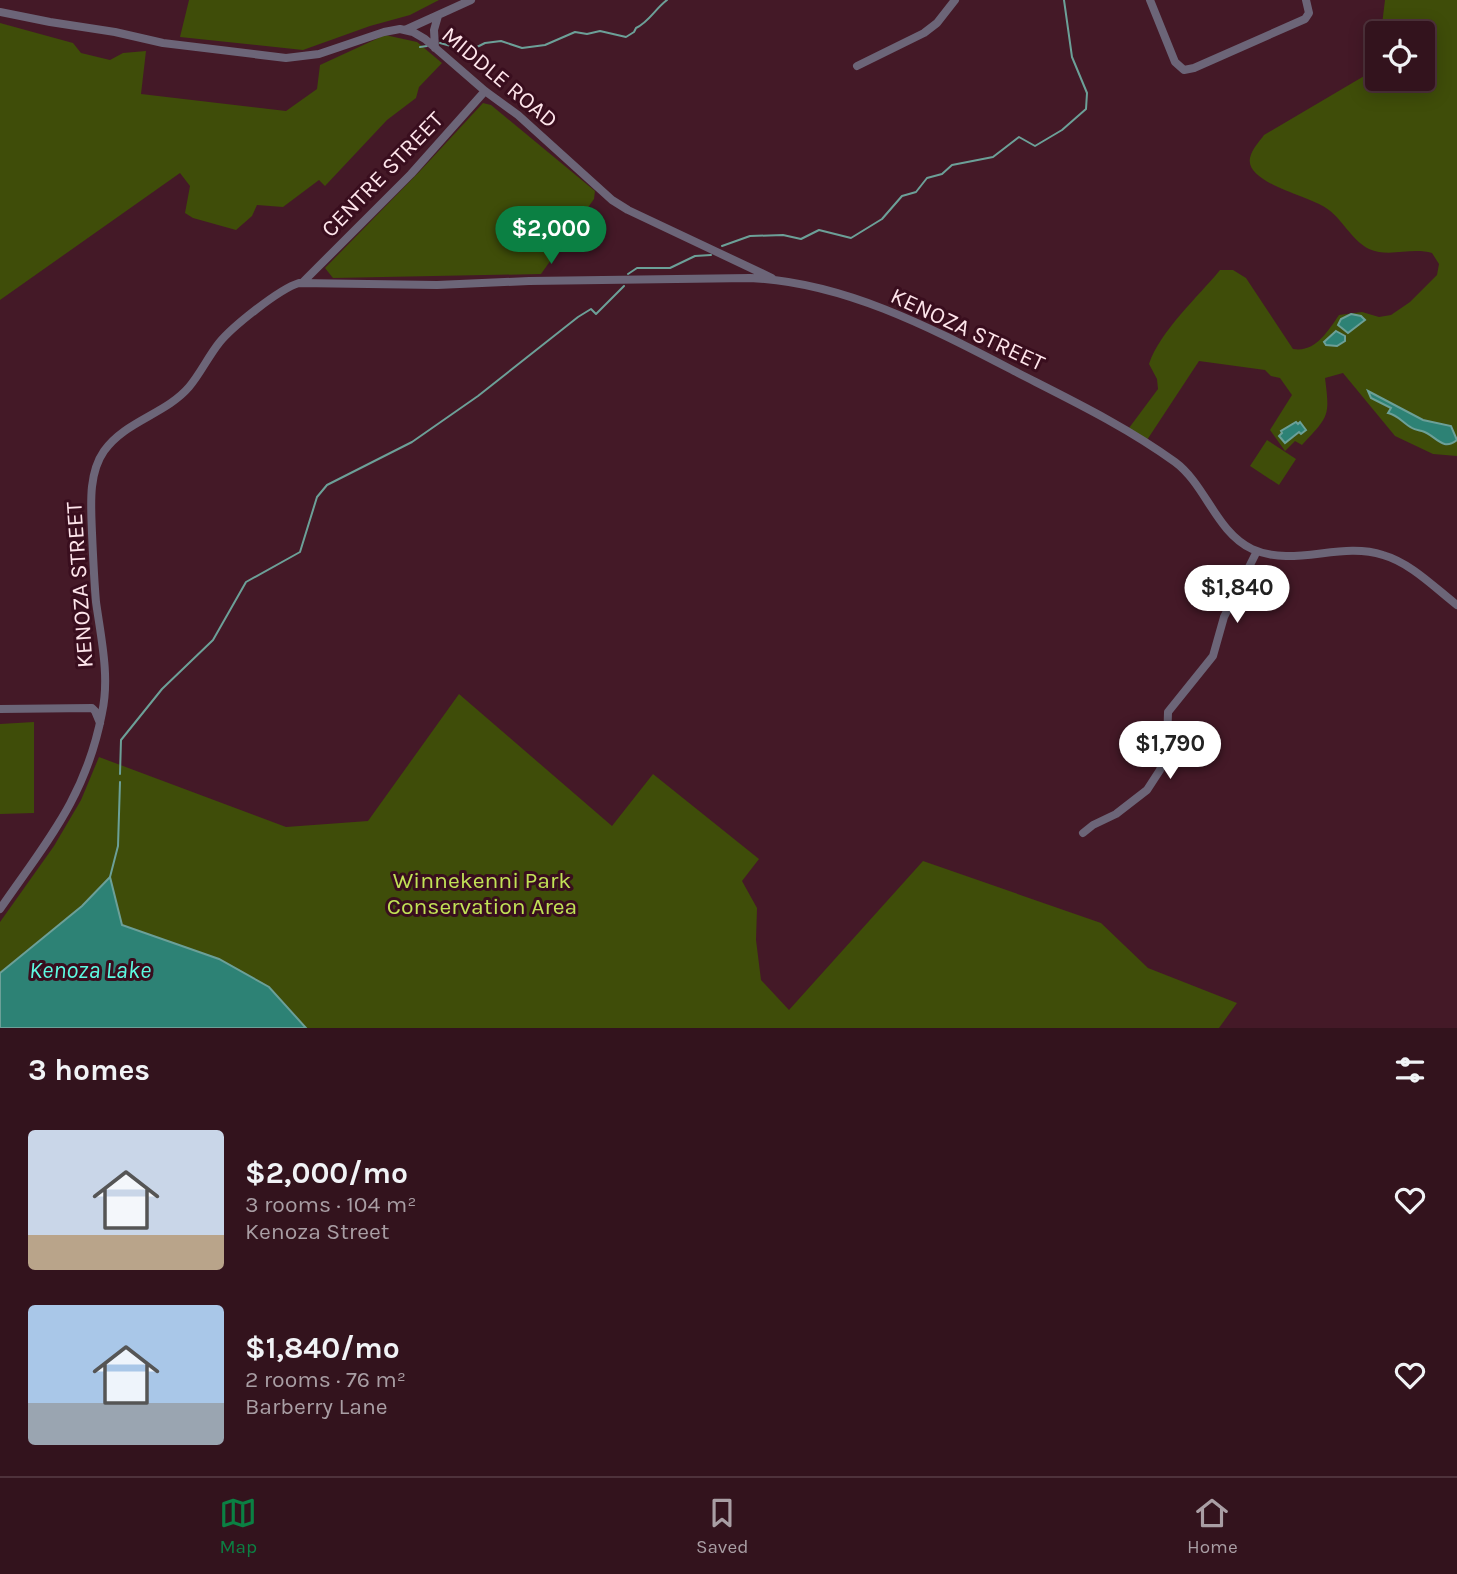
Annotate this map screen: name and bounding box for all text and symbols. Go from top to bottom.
street label: MIDDLE ROAD [436,21,563,134]
map controls [1365,21,1435,91]
button: locate [1365,21,1435,91]
street label: CENTRE STREET [316,106,449,243]
pin: $2,000 [494,206,608,266]
text: $2,000 [511,215,591,242]
street label: KENOZA STREET [887,282,1049,377]
street label: KENOZA STREET [60,500,99,669]
pin: $1,840 [1180,566,1294,625]
text: $1,840 [1201,574,1273,601]
pin: $1,790 [1113,722,1227,781]
text: $1,790 [1135,730,1205,757]
park label: Winnekenni Park Conservation Area [387,867,577,920]
water label: Kenoza Lake [29,956,151,984]
icon: filters [1391,1051,1429,1089]
text: 3 homes [28,1052,150,1088]
text: $2,000/mo [245,1155,408,1191]
icon: home [84,1158,168,1242]
icon: heart [1391,1181,1429,1219]
text: 3 rooms · 104 m² [245,1191,416,1218]
text: Kenoza Street [245,1218,389,1245]
text: $1,840/mo [245,1330,400,1366]
icon: home [84,1333,168,1417]
icon: heart [1391,1356,1429,1394]
text: 2 rooms · 76 m² [245,1366,406,1393]
text: Barberry Lane [245,1393,388,1420]
tab: Map [219,1494,257,1558]
tab: Saved [696,1494,748,1558]
tab: Home [1187,1494,1238,1558]

